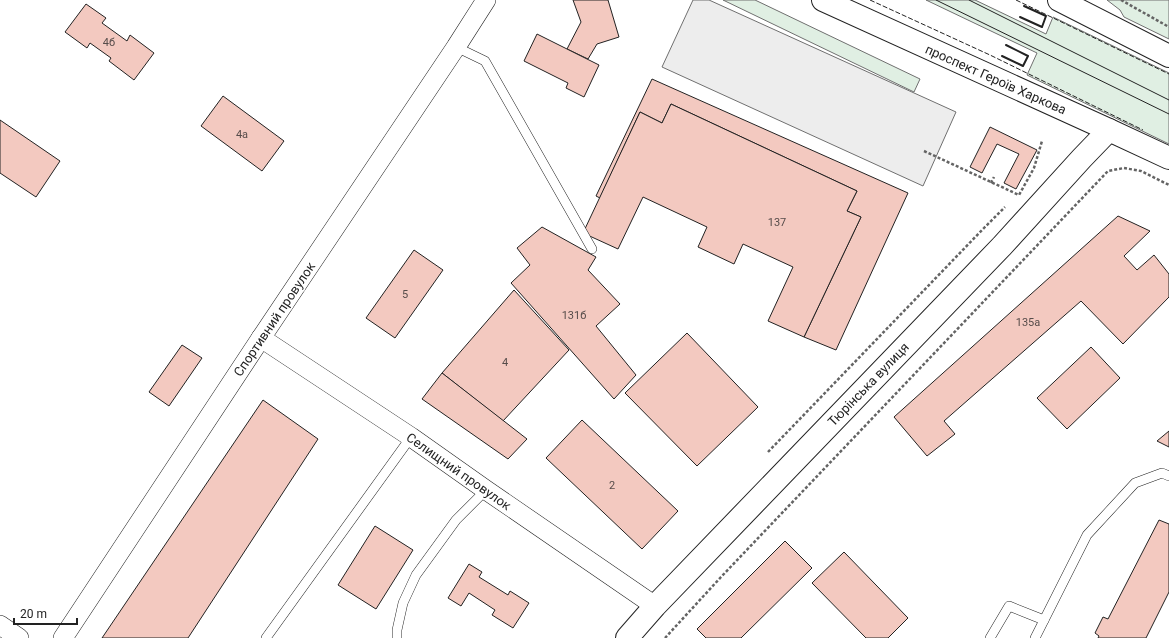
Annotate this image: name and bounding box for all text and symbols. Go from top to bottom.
house number: 4б [103,36,115,49]
street label: проспект Героїв Харкова [923,42,1069,117]
house number: 4а [236,128,248,141]
house number: 137 [768,216,786,229]
street label: Спортивний провулок [231,259,318,379]
house number: 5 [402,288,408,301]
house number: 131б [562,309,586,322]
house number: 135а [1016,316,1040,329]
street label: Тюрінська вулиця [825,340,912,429]
house number: 4 [502,356,508,369]
street label: Селищний провулок [404,430,514,513]
house number: 2 [609,479,615,492]
scale bar [14,600,77,626]
text: 20 m [20,607,47,621]

